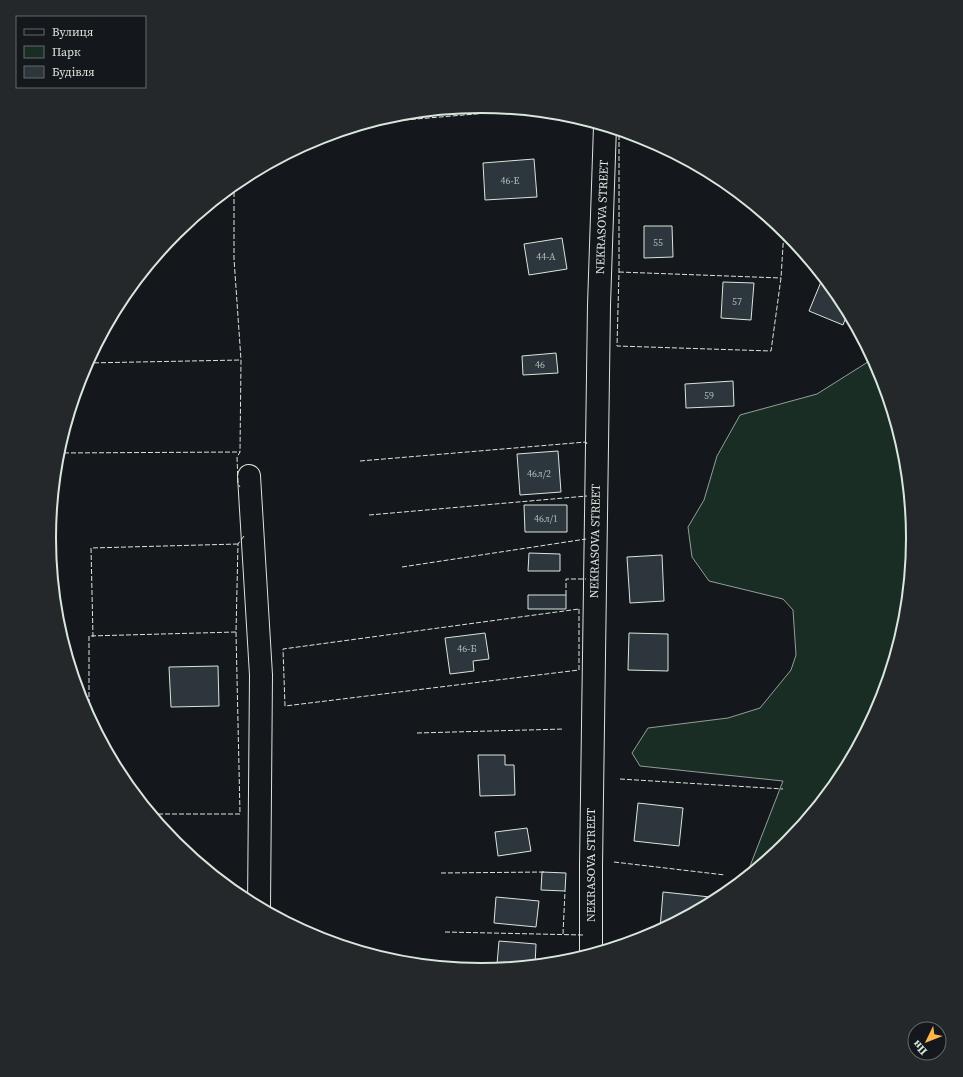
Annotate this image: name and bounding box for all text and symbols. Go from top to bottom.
legend [16,16,146,88]
text: Вулиця [52,24,93,40]
text: Парк [52,44,81,60]
text: Будівля [52,64,95,80]
street label: NEKRASOVA STREET [592,159,612,274]
house number: 46-Е [500,174,520,187]
house number: 55 [653,236,663,249]
house number: 44-А [536,250,556,263]
house number: 57 [732,295,742,308]
house number: 46 [535,358,545,371]
house number: 59 [704,389,714,402]
house number: 46л/2 [527,467,551,480]
street label: NEKRASOVA STREET [586,483,604,598]
house number: 46л/1 [534,512,558,525]
house number: 46-Б [457,642,477,655]
street label: NEKRASOVA STREET [583,807,599,922]
north arrow [907,1021,947,1061]
text: Пн [909,1037,931,1058]

